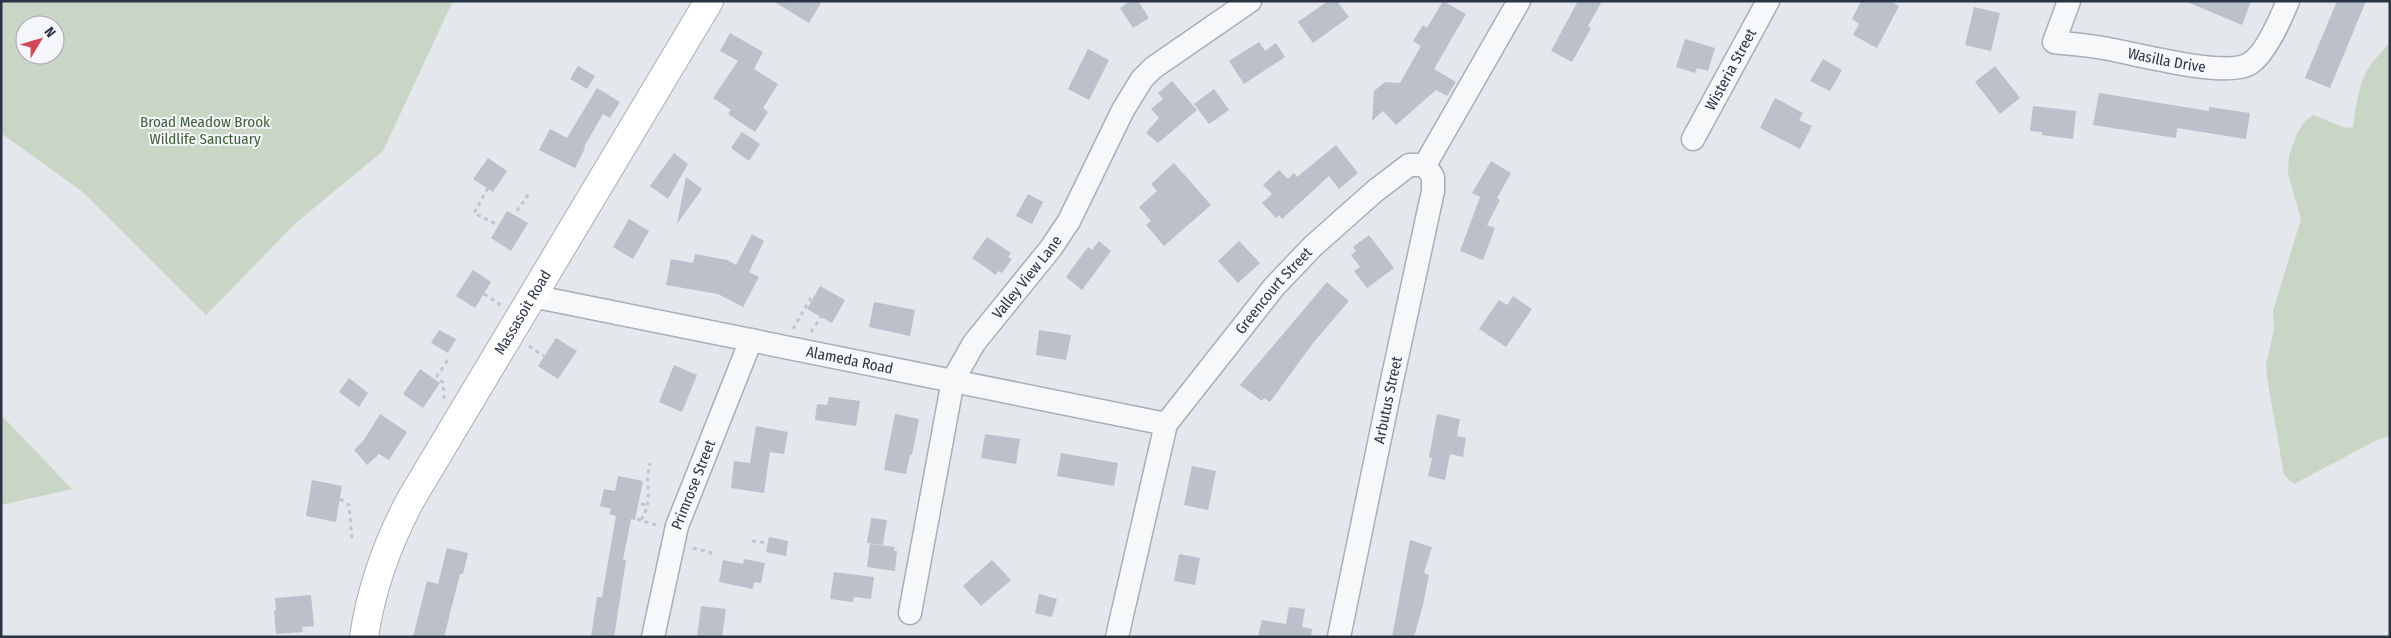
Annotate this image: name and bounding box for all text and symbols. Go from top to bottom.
north arrow [15,15,65,65]
text: N [41,24,59,41]
street label: Wisteria Street [1701,25,1760,114]
street label: Wasilla Drive [2126,44,2207,76]
park label: Broad Meadow Brook Wildlife Sanctuary [140,113,270,148]
street label: Valley View Lane [988,232,1066,322]
street label: Greencourt Street [1231,244,1316,338]
street label: Massasoit Road [490,267,555,358]
street label: Alameda Road [805,343,895,378]
street label: Arbutus Street [1370,355,1406,445]
street label: Primrose Street [667,437,719,532]

